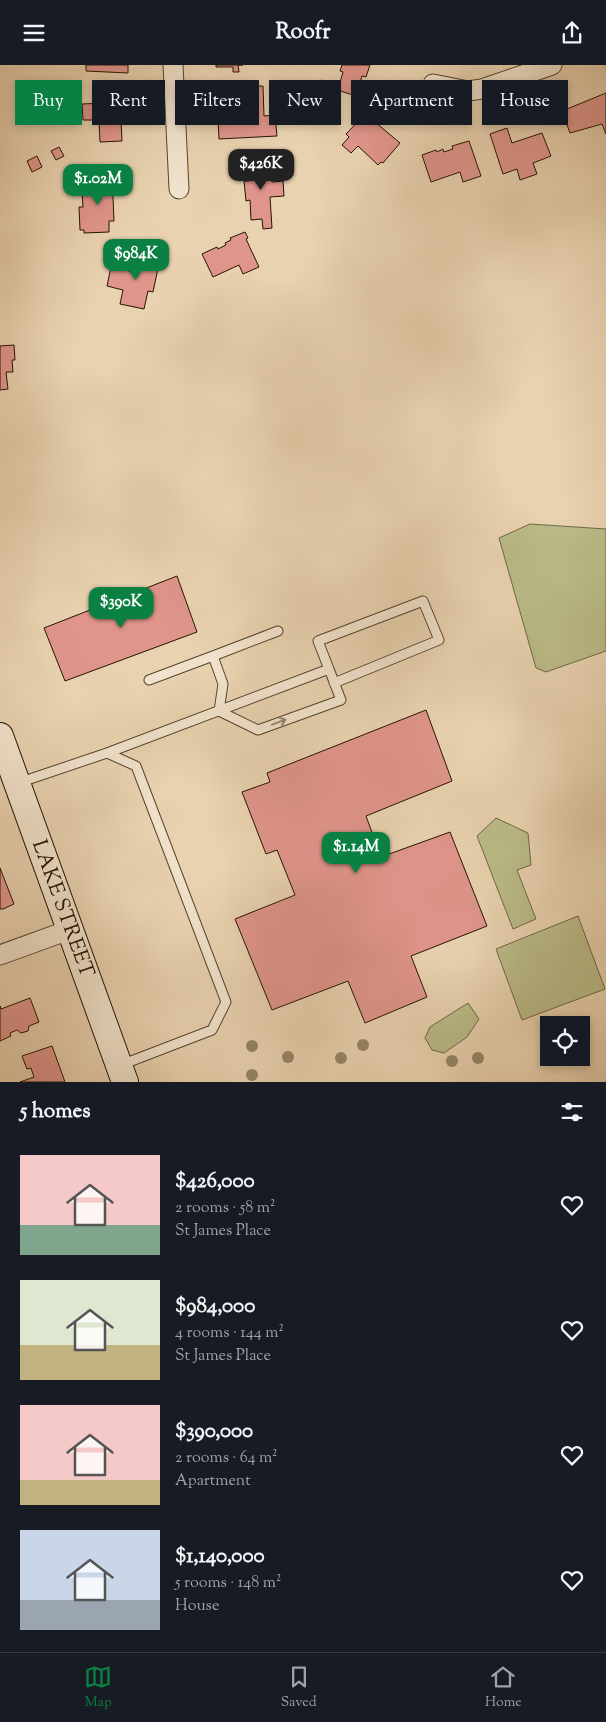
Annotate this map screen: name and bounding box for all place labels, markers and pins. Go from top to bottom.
pin: $426K [226,149,296,191]
pin: $1.02M [57,163,139,206]
pin: $984K [101,239,171,281]
pin: $390K [86,587,156,629]
pin: $1.14M [315,831,397,874]

